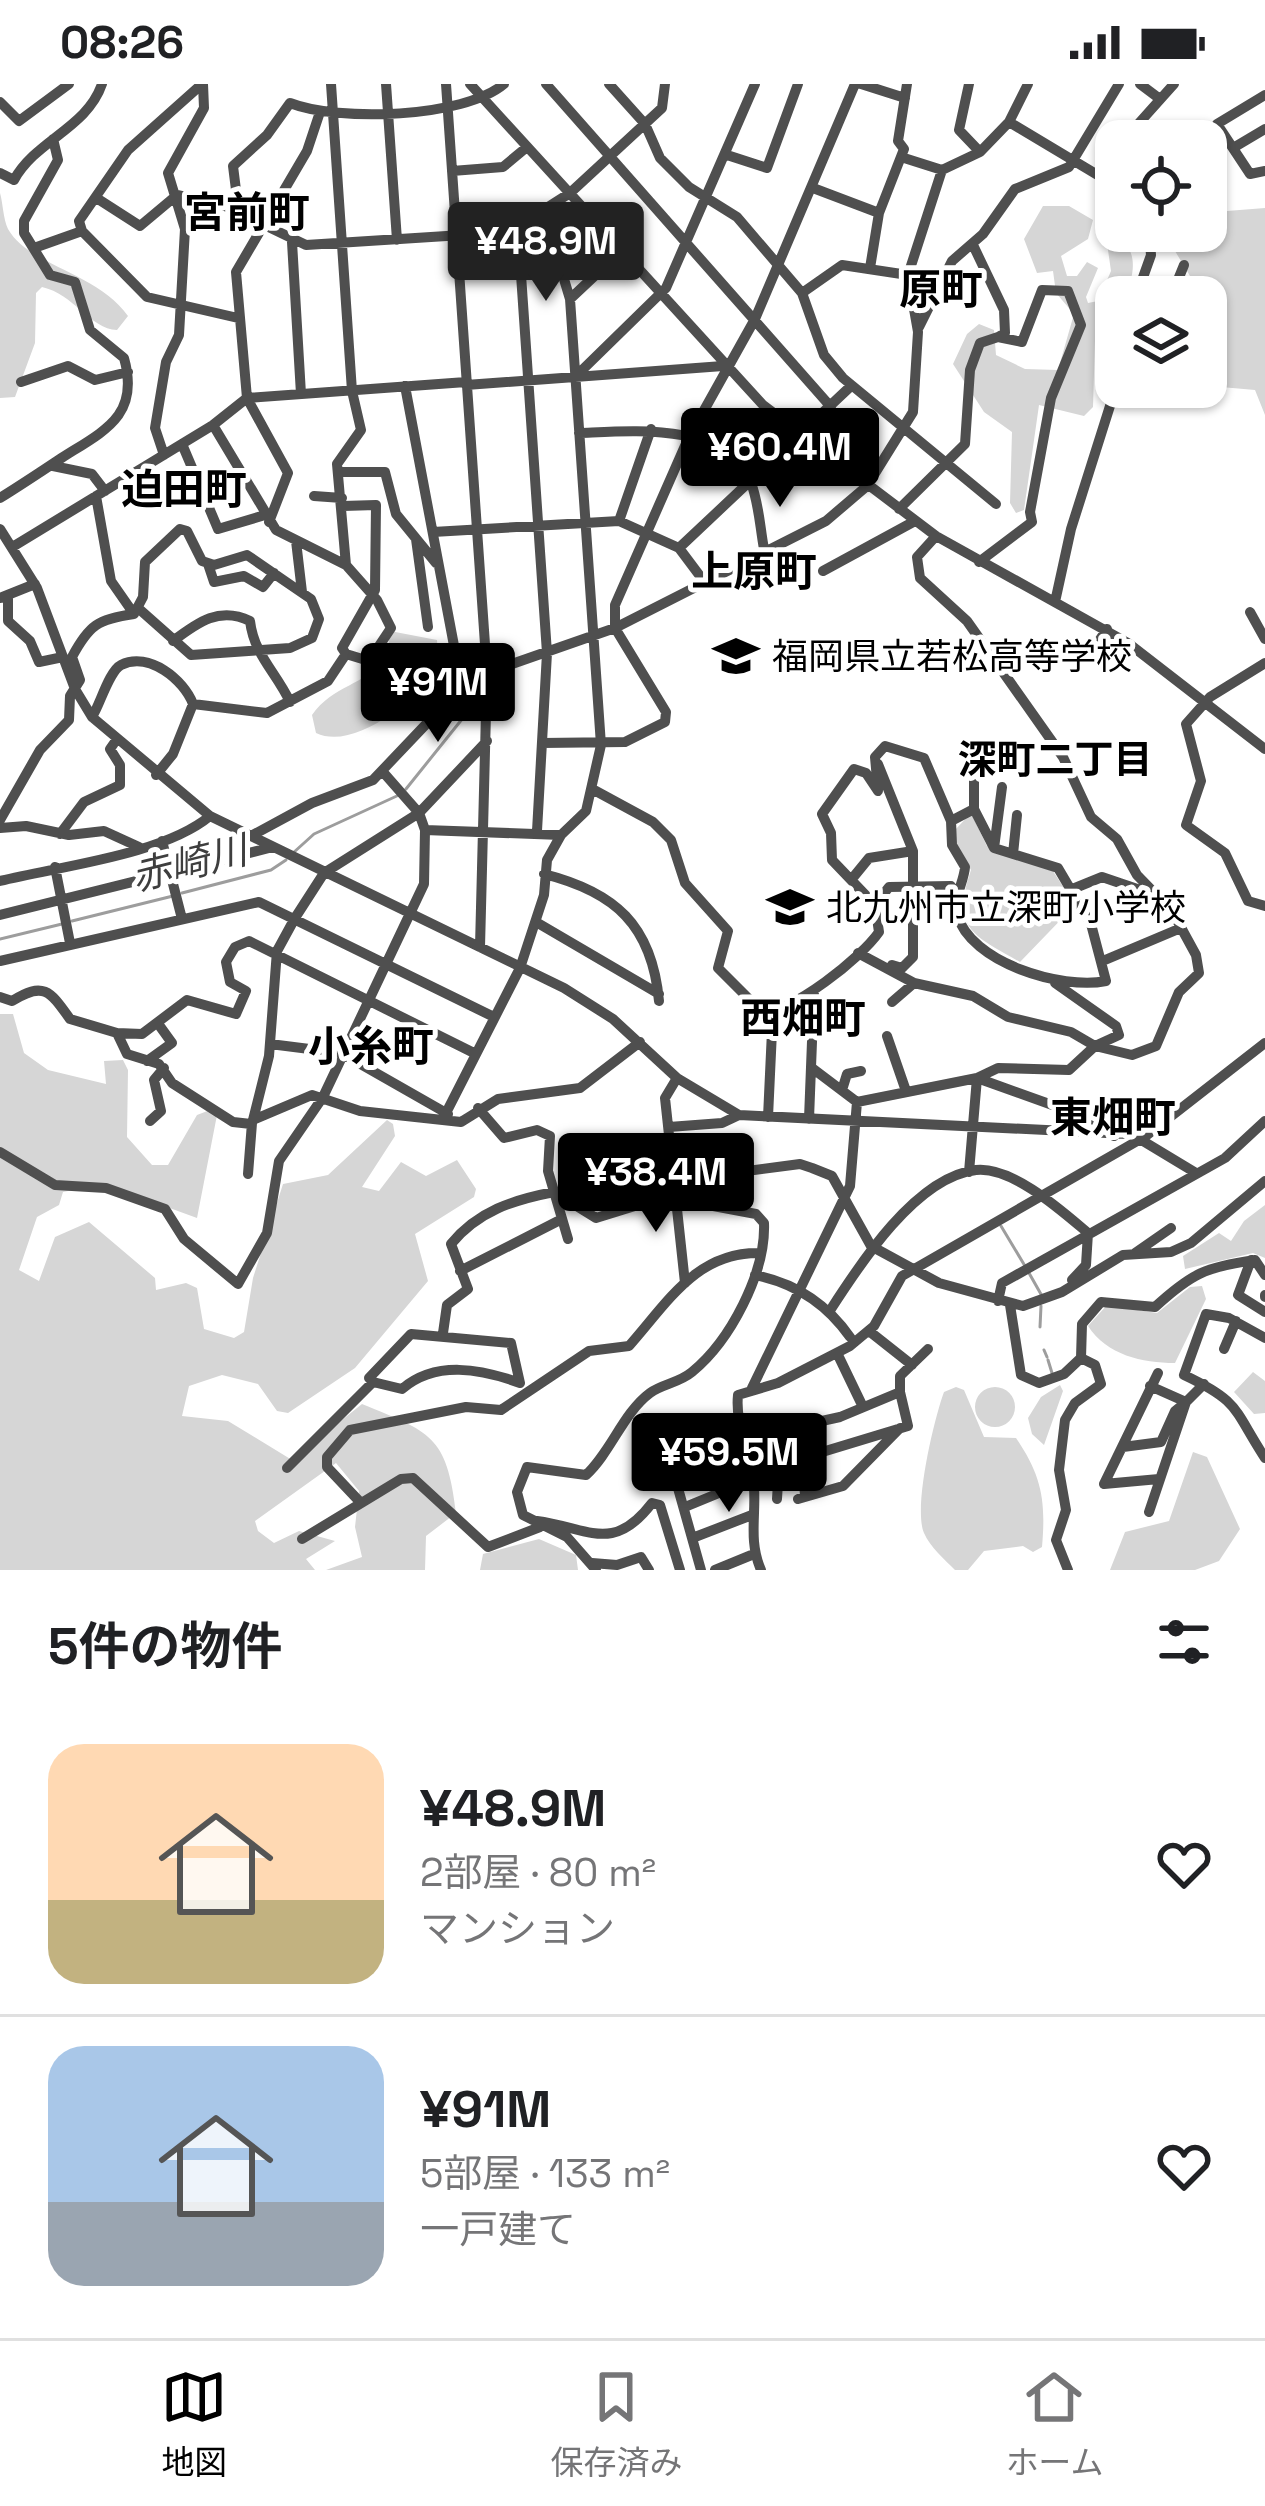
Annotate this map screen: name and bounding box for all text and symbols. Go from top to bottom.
text: 08:26 [60,14,184,71]
map controls [1095,120,1227,408]
button: locate [1095,120,1227,252]
district label: 宮前町 [184,186,310,239]
pin: ¥48.9M [448,202,644,304]
text: ¥48.9M [475,216,617,265]
district label: 原町 [899,263,983,316]
button: layers [1095,276,1227,408]
pin: ¥60.4M [682,408,878,510]
text: ¥60.4M [708,422,852,471]
district label: 迫田町 [121,463,247,516]
district label: 上原町 [691,545,817,598]
school or university icon: 福岡県立若松高等学校 [711,631,761,681]
place label: 福岡県立若松高等学校 [772,634,1132,680]
pin: ¥91M [367,643,509,745]
text: ¥91M [388,657,488,706]
district label: 深町二丁目 [957,735,1153,784]
water label: 赤崎川 [126,825,256,901]
school or university icon: 北九州市立深町小学校 [765,882,815,932]
place label: 北九州市立深町小学校 [826,885,1186,931]
district label: 西畑町 [740,992,866,1045]
district label: 小糸町 [308,1020,434,1073]
district label: 東畑町 [1050,1091,1176,1144]
pin: ¥38.4M [558,1133,754,1235]
text: ¥38.4M [585,1147,727,1196]
pin: ¥59.5M [631,1413,827,1515]
text: ¥59.5M [659,1427,799,1476]
icon: filters [1151,1609,1217,1675]
text: 5件の物件 [48,1614,283,1679]
text: ¥48.9M [420,1776,606,1841]
icon: home [144,1792,288,1936]
icon: heart [1151,1831,1217,1897]
text: 2部屋 · 80 m² [420,1848,656,1897]
text: マンション [420,1904,615,1953]
text: ¥91M [420,2077,551,2142]
icon: home [144,2094,288,2238]
icon: heart [1151,2133,1217,2199]
text: 5部屋 · 133 m² [420,2149,670,2198]
text: 一戸建て [420,2205,576,2254]
tab: 地図 [161,2364,227,2484]
tab: 保存済み [550,2364,682,2484]
tab: ホーム [1005,2364,1103,2484]

